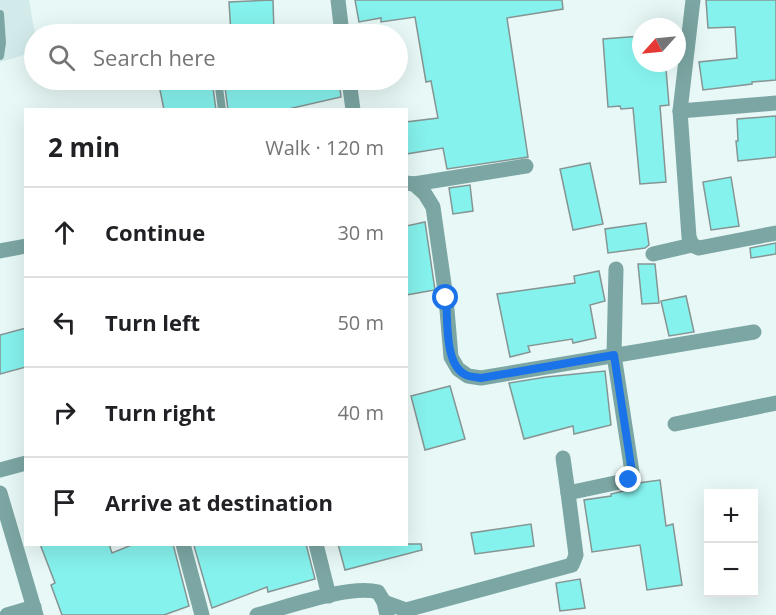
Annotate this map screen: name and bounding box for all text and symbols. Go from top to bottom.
north arrow [632,18,686,72]
search box [24,24,408,90]
icon: search [45,41,78,74]
text: Search here [93,42,216,72]
text: 2 min [48,129,120,165]
text: Walk · 120 m [265,134,384,161]
icon: ahead [48,216,81,249]
text: Continue [105,217,205,247]
text: 30 m [337,219,384,246]
route start [432,284,458,310]
icon: left [48,306,81,339]
text: Turn left [105,307,200,337]
text: 50 m [337,309,384,336]
icon: right [48,396,81,429]
text: Turn right [105,397,216,427]
text: 40 m [337,399,384,426]
route end [615,466,641,492]
icon: arrive [48,486,81,519]
text: Arrive at destination [105,487,333,517]
map controls [704,489,758,597]
button: + [704,489,758,543]
button: − [704,543,758,597]

